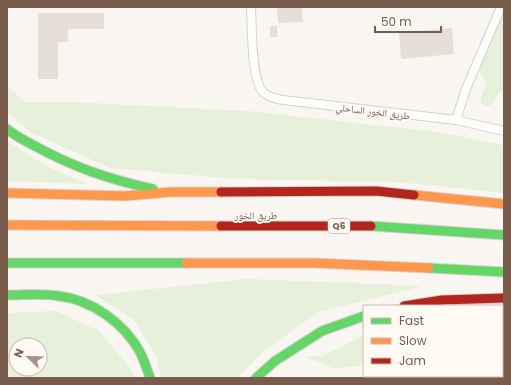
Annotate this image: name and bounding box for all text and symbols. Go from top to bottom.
scale bar [375,8,441,34]
text: 50 m [381,13,412,30]
street label: طريق الخور الساحلي [335,99,411,124]
street label: طريق الخور [234,208,278,223]
road number: Q6 [328,219,350,233]
legend [363,305,503,377]
text: Fast [399,312,424,329]
text: Slow [399,332,427,349]
north arrow [8,337,48,377]
text: N [10,346,28,360]
text: Jam [399,352,426,369]

